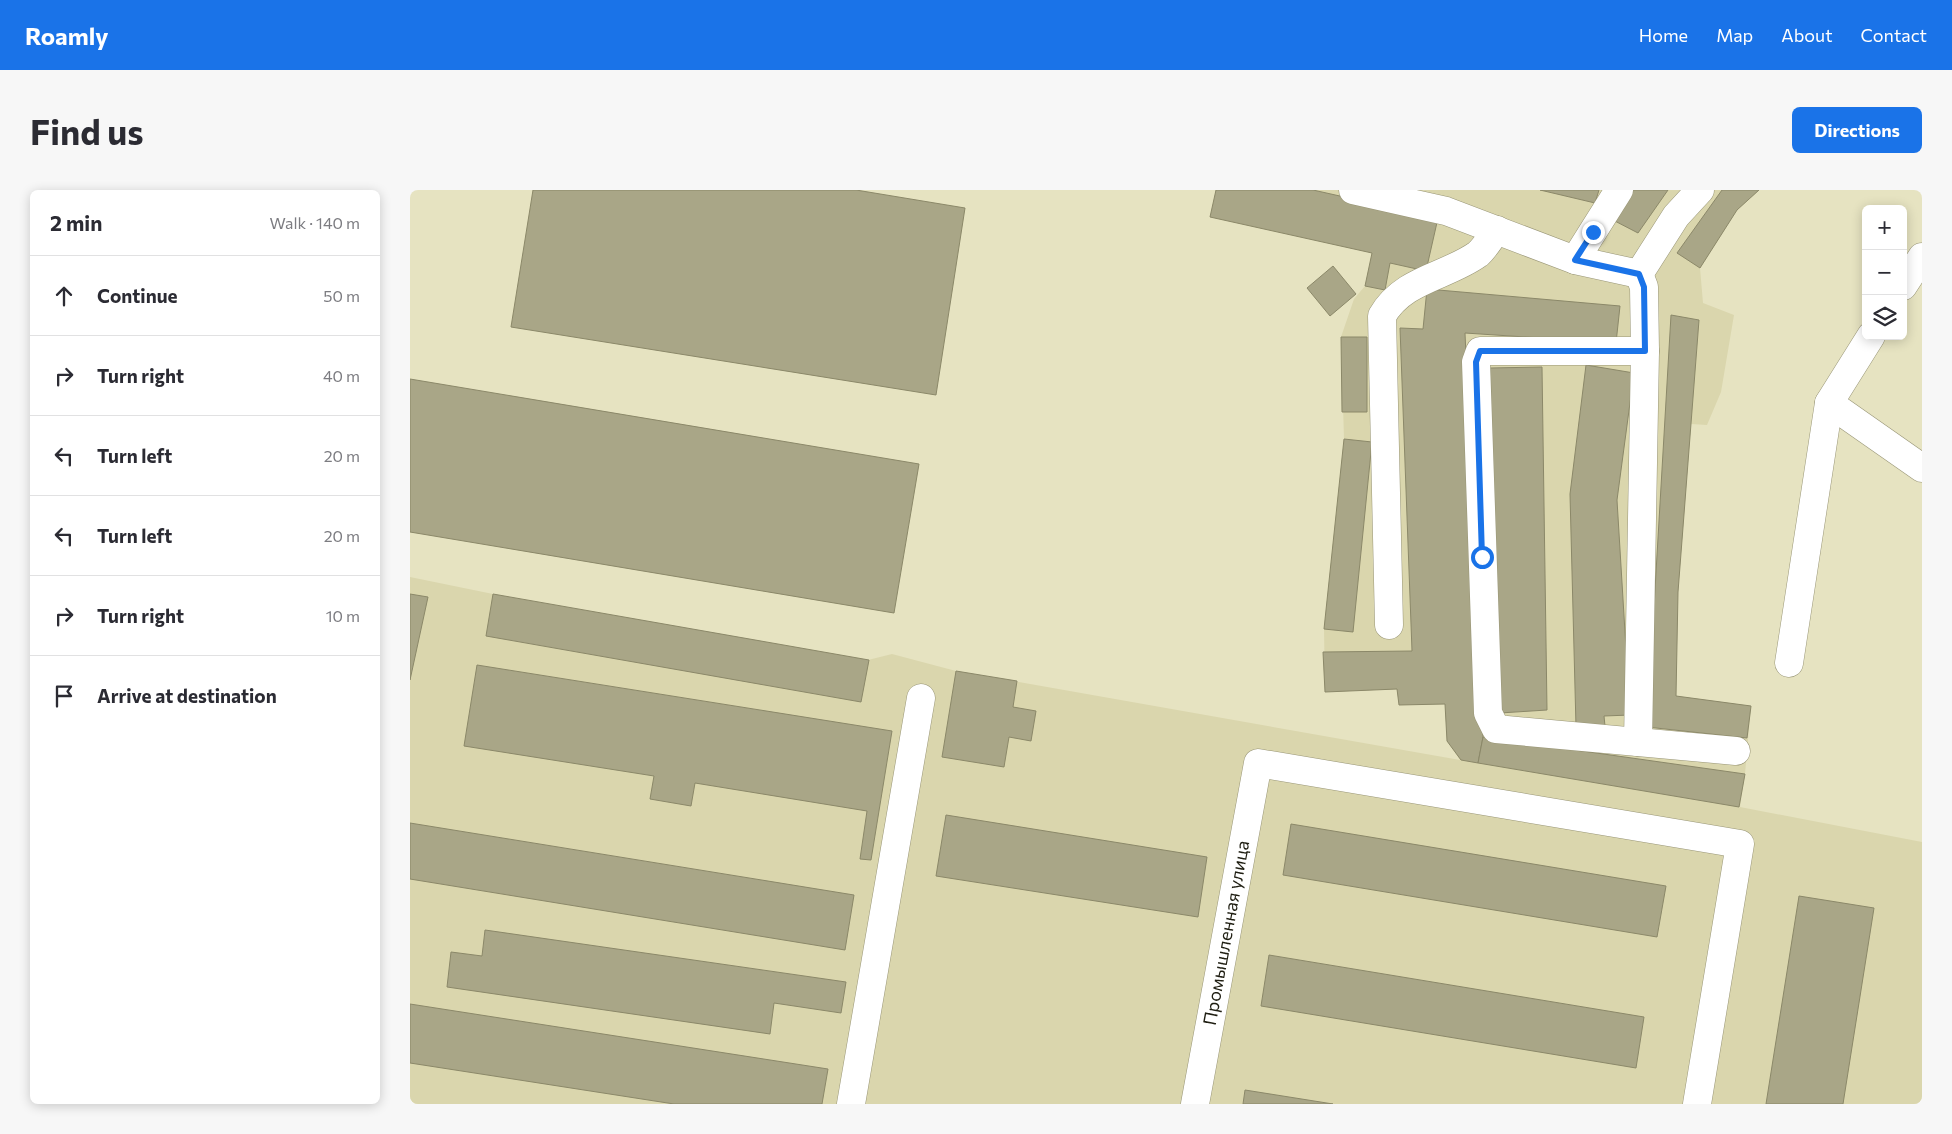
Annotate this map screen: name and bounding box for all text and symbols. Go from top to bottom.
text: Roamly [25,21,108,50]
text: Home [1639,24,1688,46]
text: Map [1716,24,1753,46]
text: About [1781,24,1833,46]
text: Contact [1861,24,1927,46]
button: Directions [1792,107,1922,153]
text: Find us [30,109,144,152]
map controls [1862,205,1907,340]
button: + [1862,205,1907,250]
text: 2 min [50,210,102,235]
text: Walk · 140 m [270,213,360,232]
route end [1582,221,1605,244]
button: − [1862,250,1907,295]
icon: ahead [50,282,78,310]
text: Continue [97,284,177,307]
text: 50 m [323,286,360,305]
button: layers [1862,295,1907,340]
icon: right [50,362,78,390]
text: Turn right [97,364,184,387]
text: 40 m [323,366,360,385]
icon: left [50,442,78,470]
text: Turn left [97,444,172,467]
text: 20 m [324,446,360,465]
icon: left [50,522,78,550]
text: Turn left [97,524,172,547]
text: 20 m [324,526,360,545]
route start [1471,546,1494,569]
icon: right [50,602,78,630]
text: Turn right [97,604,184,627]
text: 10 m [326,606,360,625]
icon: arrive [50,682,78,710]
text: Arrive at destination [97,684,277,707]
street label: Промышленная улица [1198,839,1253,1027]

